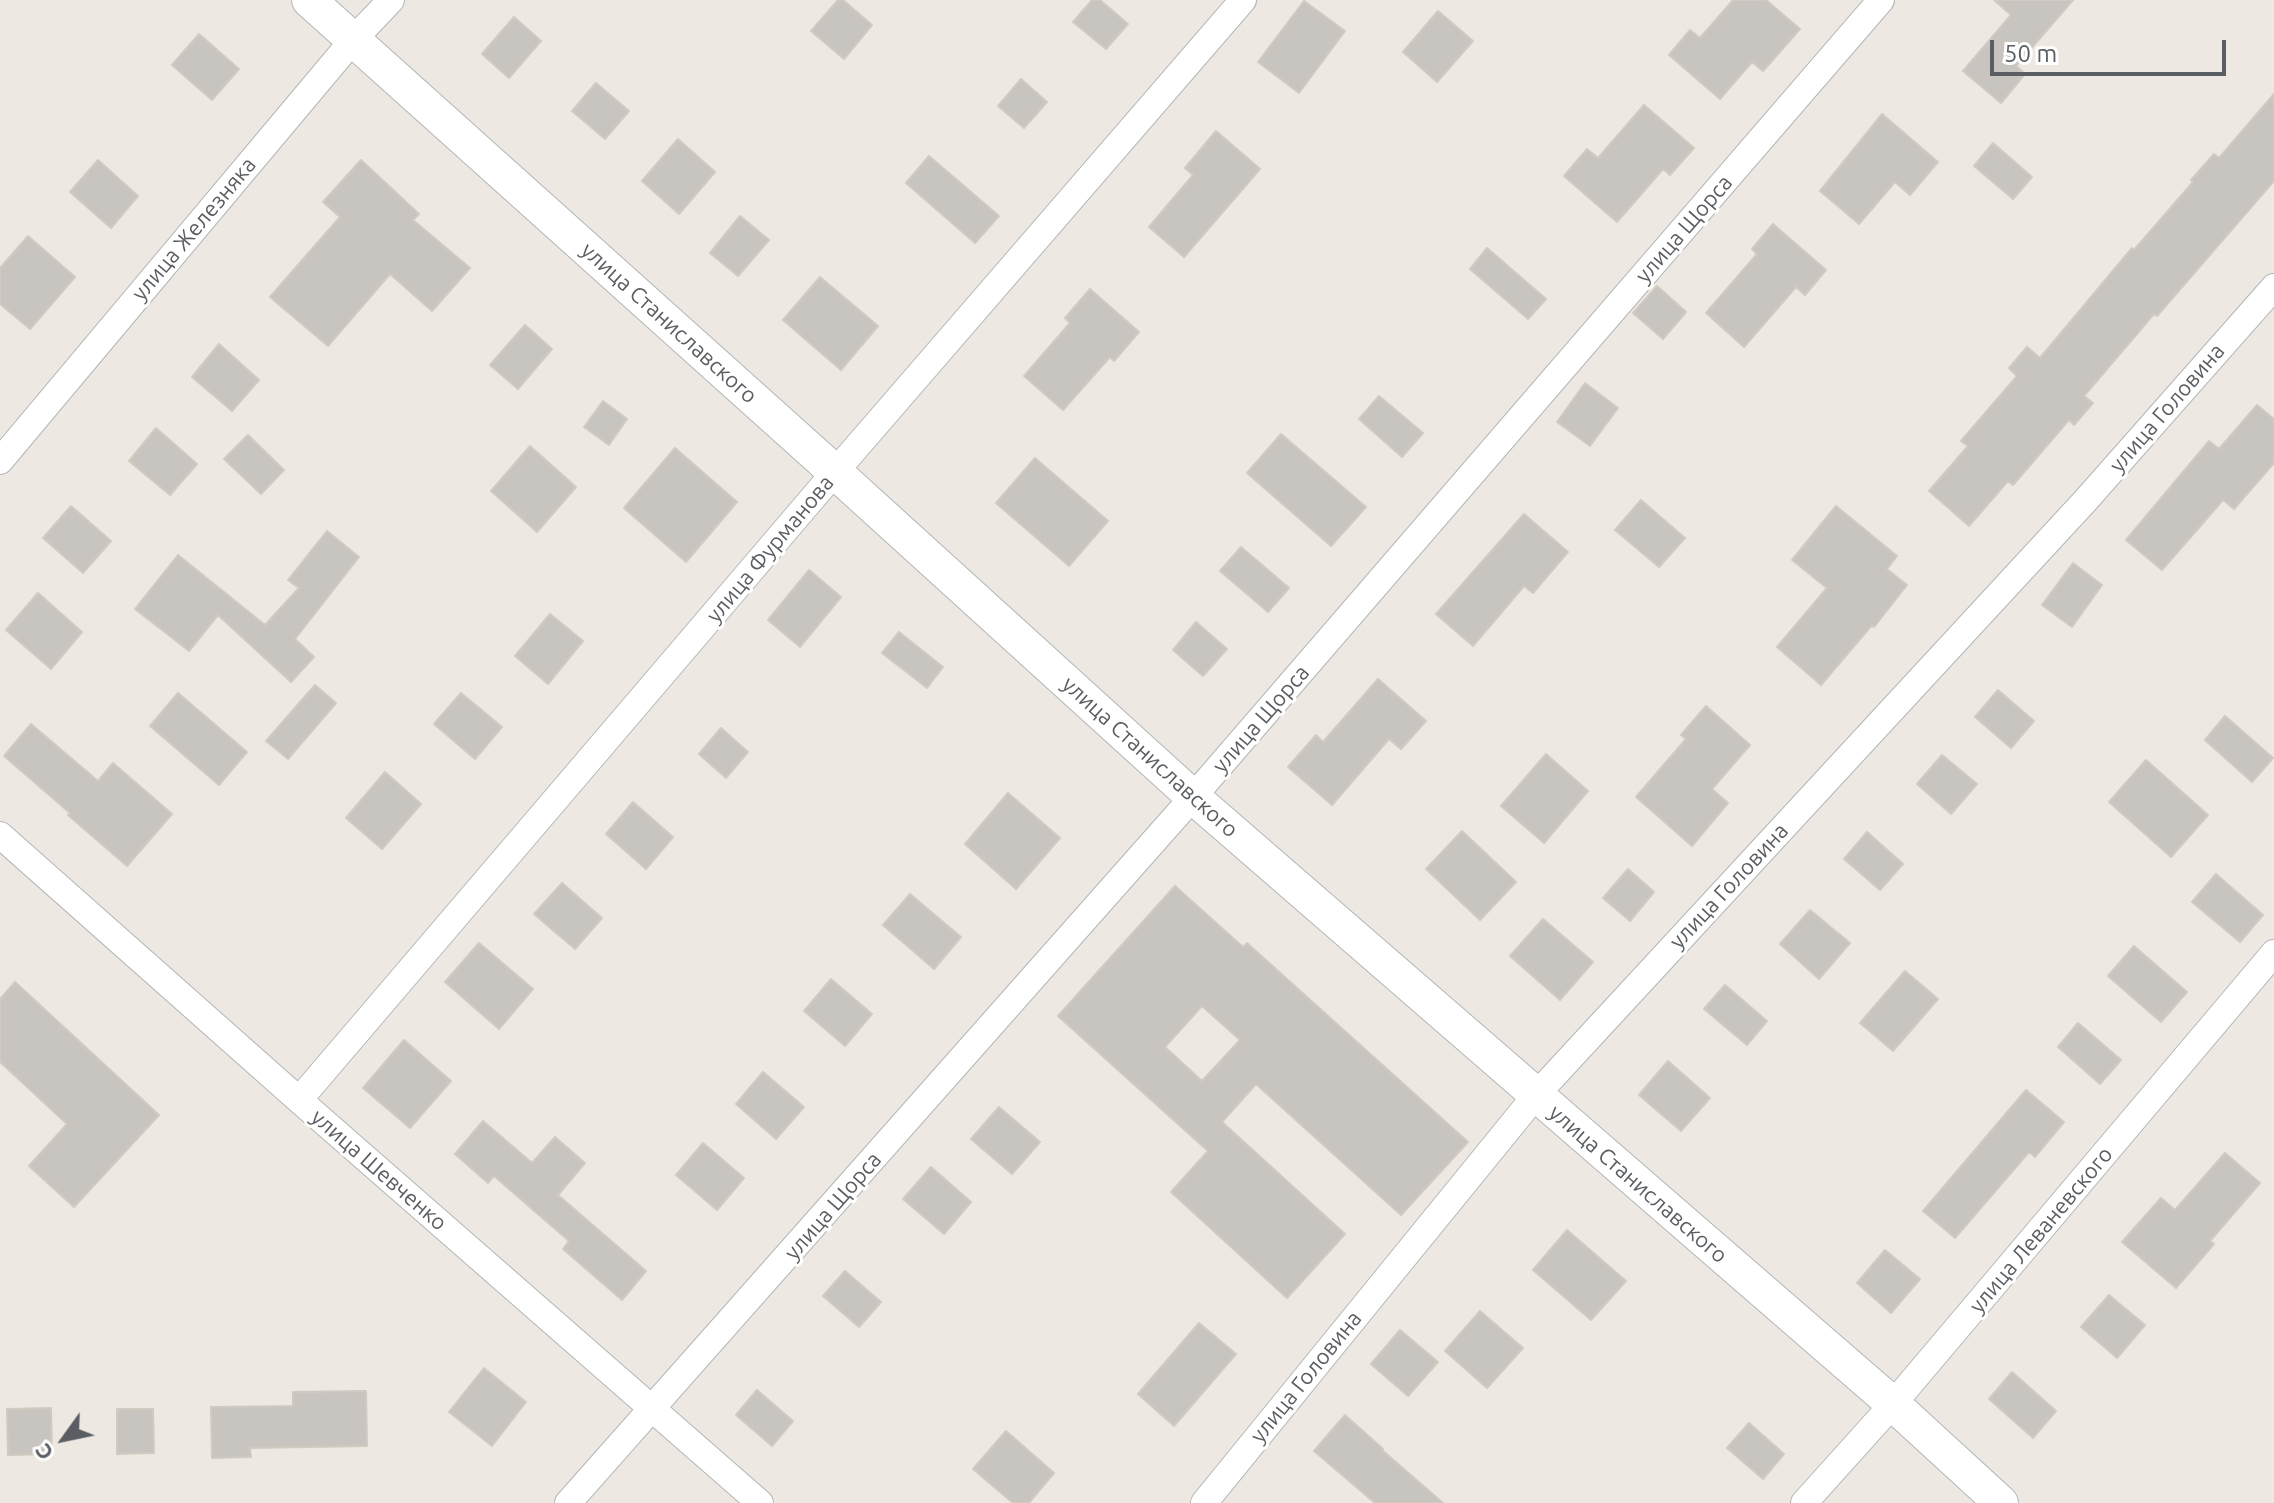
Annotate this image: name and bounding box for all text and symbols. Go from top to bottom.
scale bar [1994,24,2230,74]
text: 50 m [2004,40,2057,67]
street label: улица Железняка [126,152,262,306]
street label: улица Щорса [1630,170,1738,288]
street label: улица Станиславского [575,237,763,409]
street label: улица Головина [2104,338,2230,478]
street label: улица Фурманова [701,470,839,628]
street label: улица Щорса [1207,660,1315,778]
street label: улица Станиславского [1056,671,1244,843]
street label: улица Головина [1664,818,1794,954]
street label: улица Станиславского [1543,1099,1733,1269]
street label: улица Шевченко [306,1104,452,1236]
street label: улица Леваневского [1964,1141,2118,1319]
street label: улица Щорса [779,1147,887,1265]
street label: улица Головина [1245,1306,1367,1448]
north arrow [24,1399,104,1479]
text: С [29,1440,58,1465]

